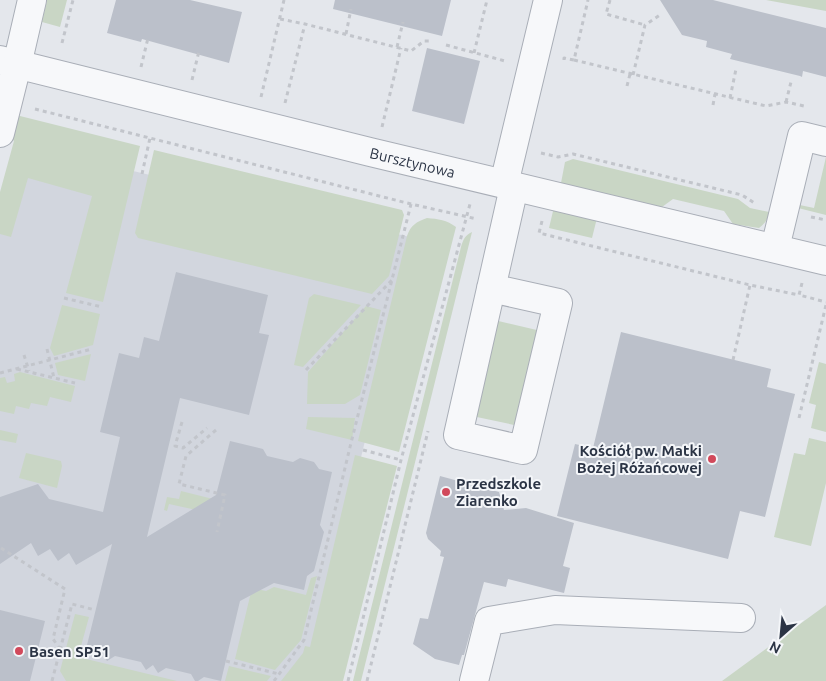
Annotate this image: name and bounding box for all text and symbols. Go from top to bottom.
street label: Bursztynowa [368,144,457,181]
place label: Kościół pw. Matki Bożej Różańcowej [577,442,702,476]
marker: Kościół pw. Matki Bożej Różańcowej [706,453,718,465]
place label: Przedszkole Ziarenko [456,475,541,509]
marker: Przedszkole Ziarenko [440,486,452,498]
north arrow [756,611,806,661]
text: N [767,638,783,657]
place label: Basen SP51 [29,643,110,660]
marker: Basen SP51 [13,645,25,657]

